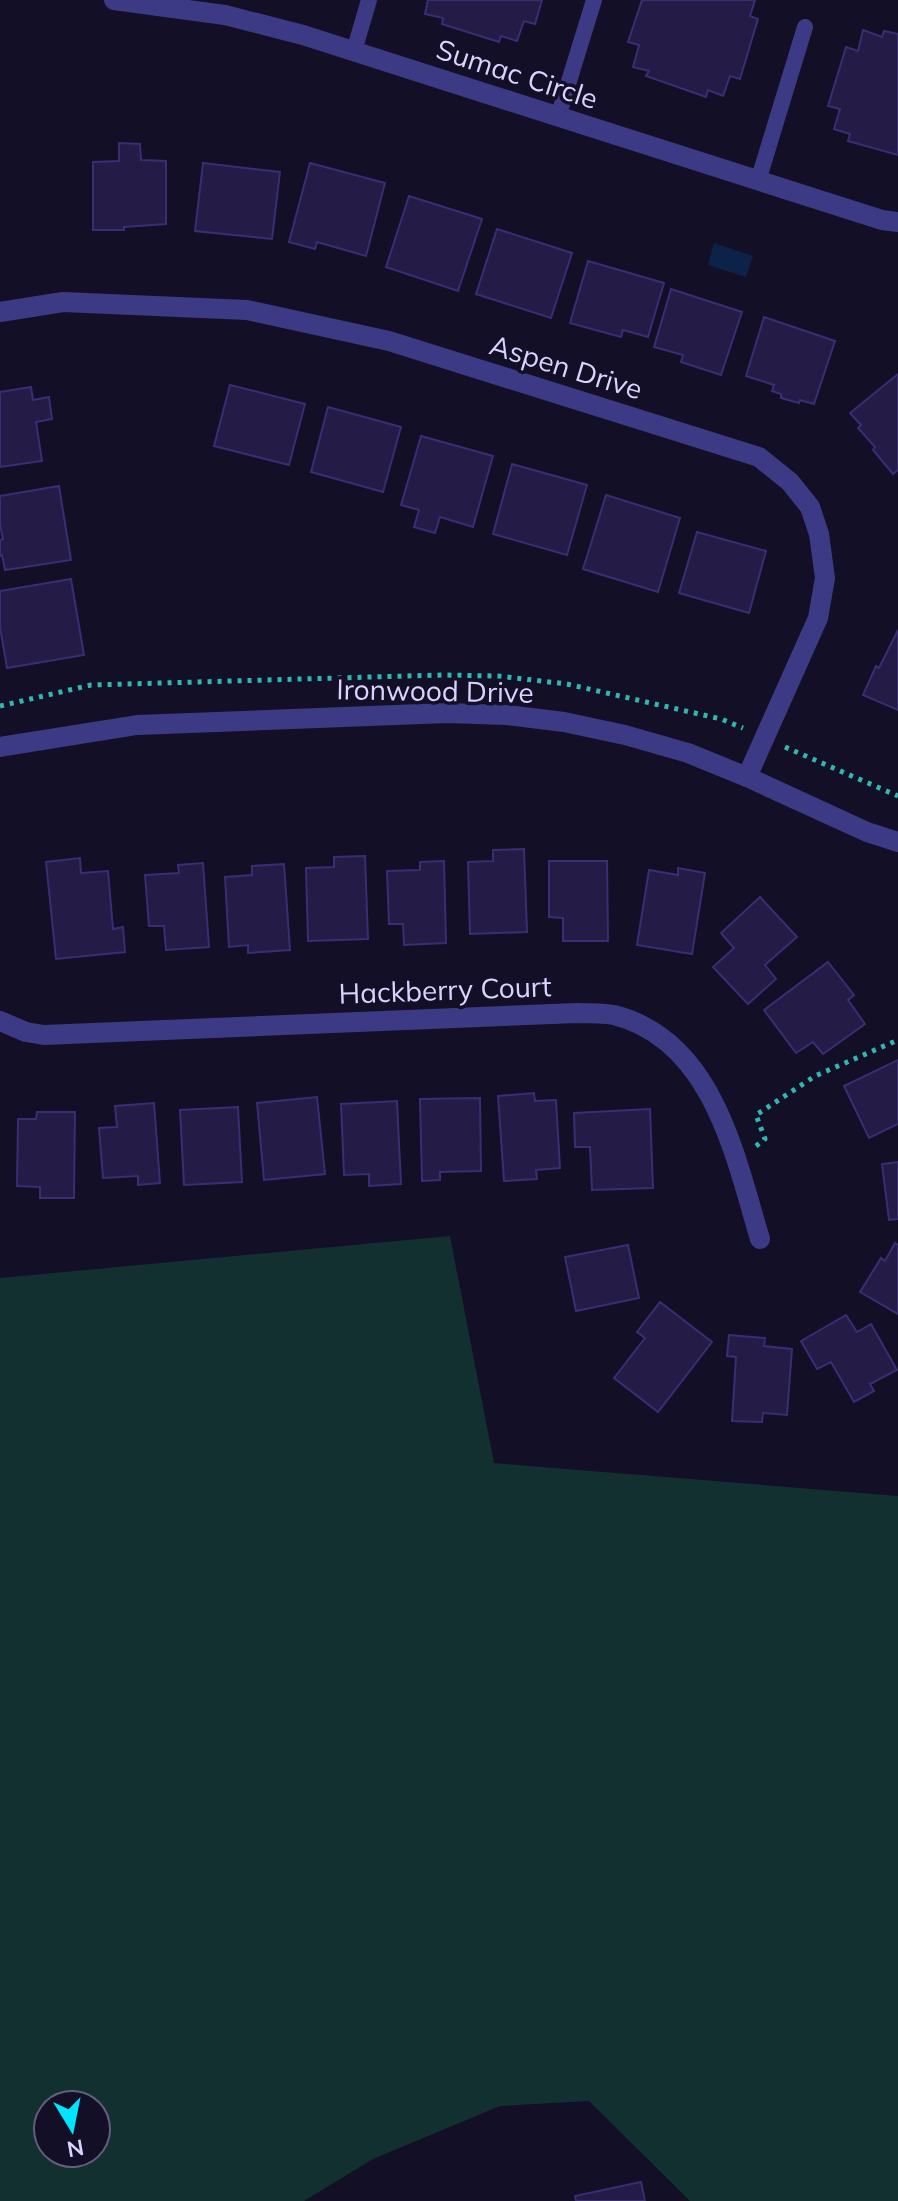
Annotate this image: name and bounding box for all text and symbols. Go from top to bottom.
street label: Sumac Circle [432,31,602,116]
street label: Aspen Drive [486,327,647,406]
street label: Ironwood Drive [336,671,534,710]
street label: Hackberry Court [338,968,552,1011]
north arrow [32,2089,112,2169]
text: N [65,2133,86,2164]

